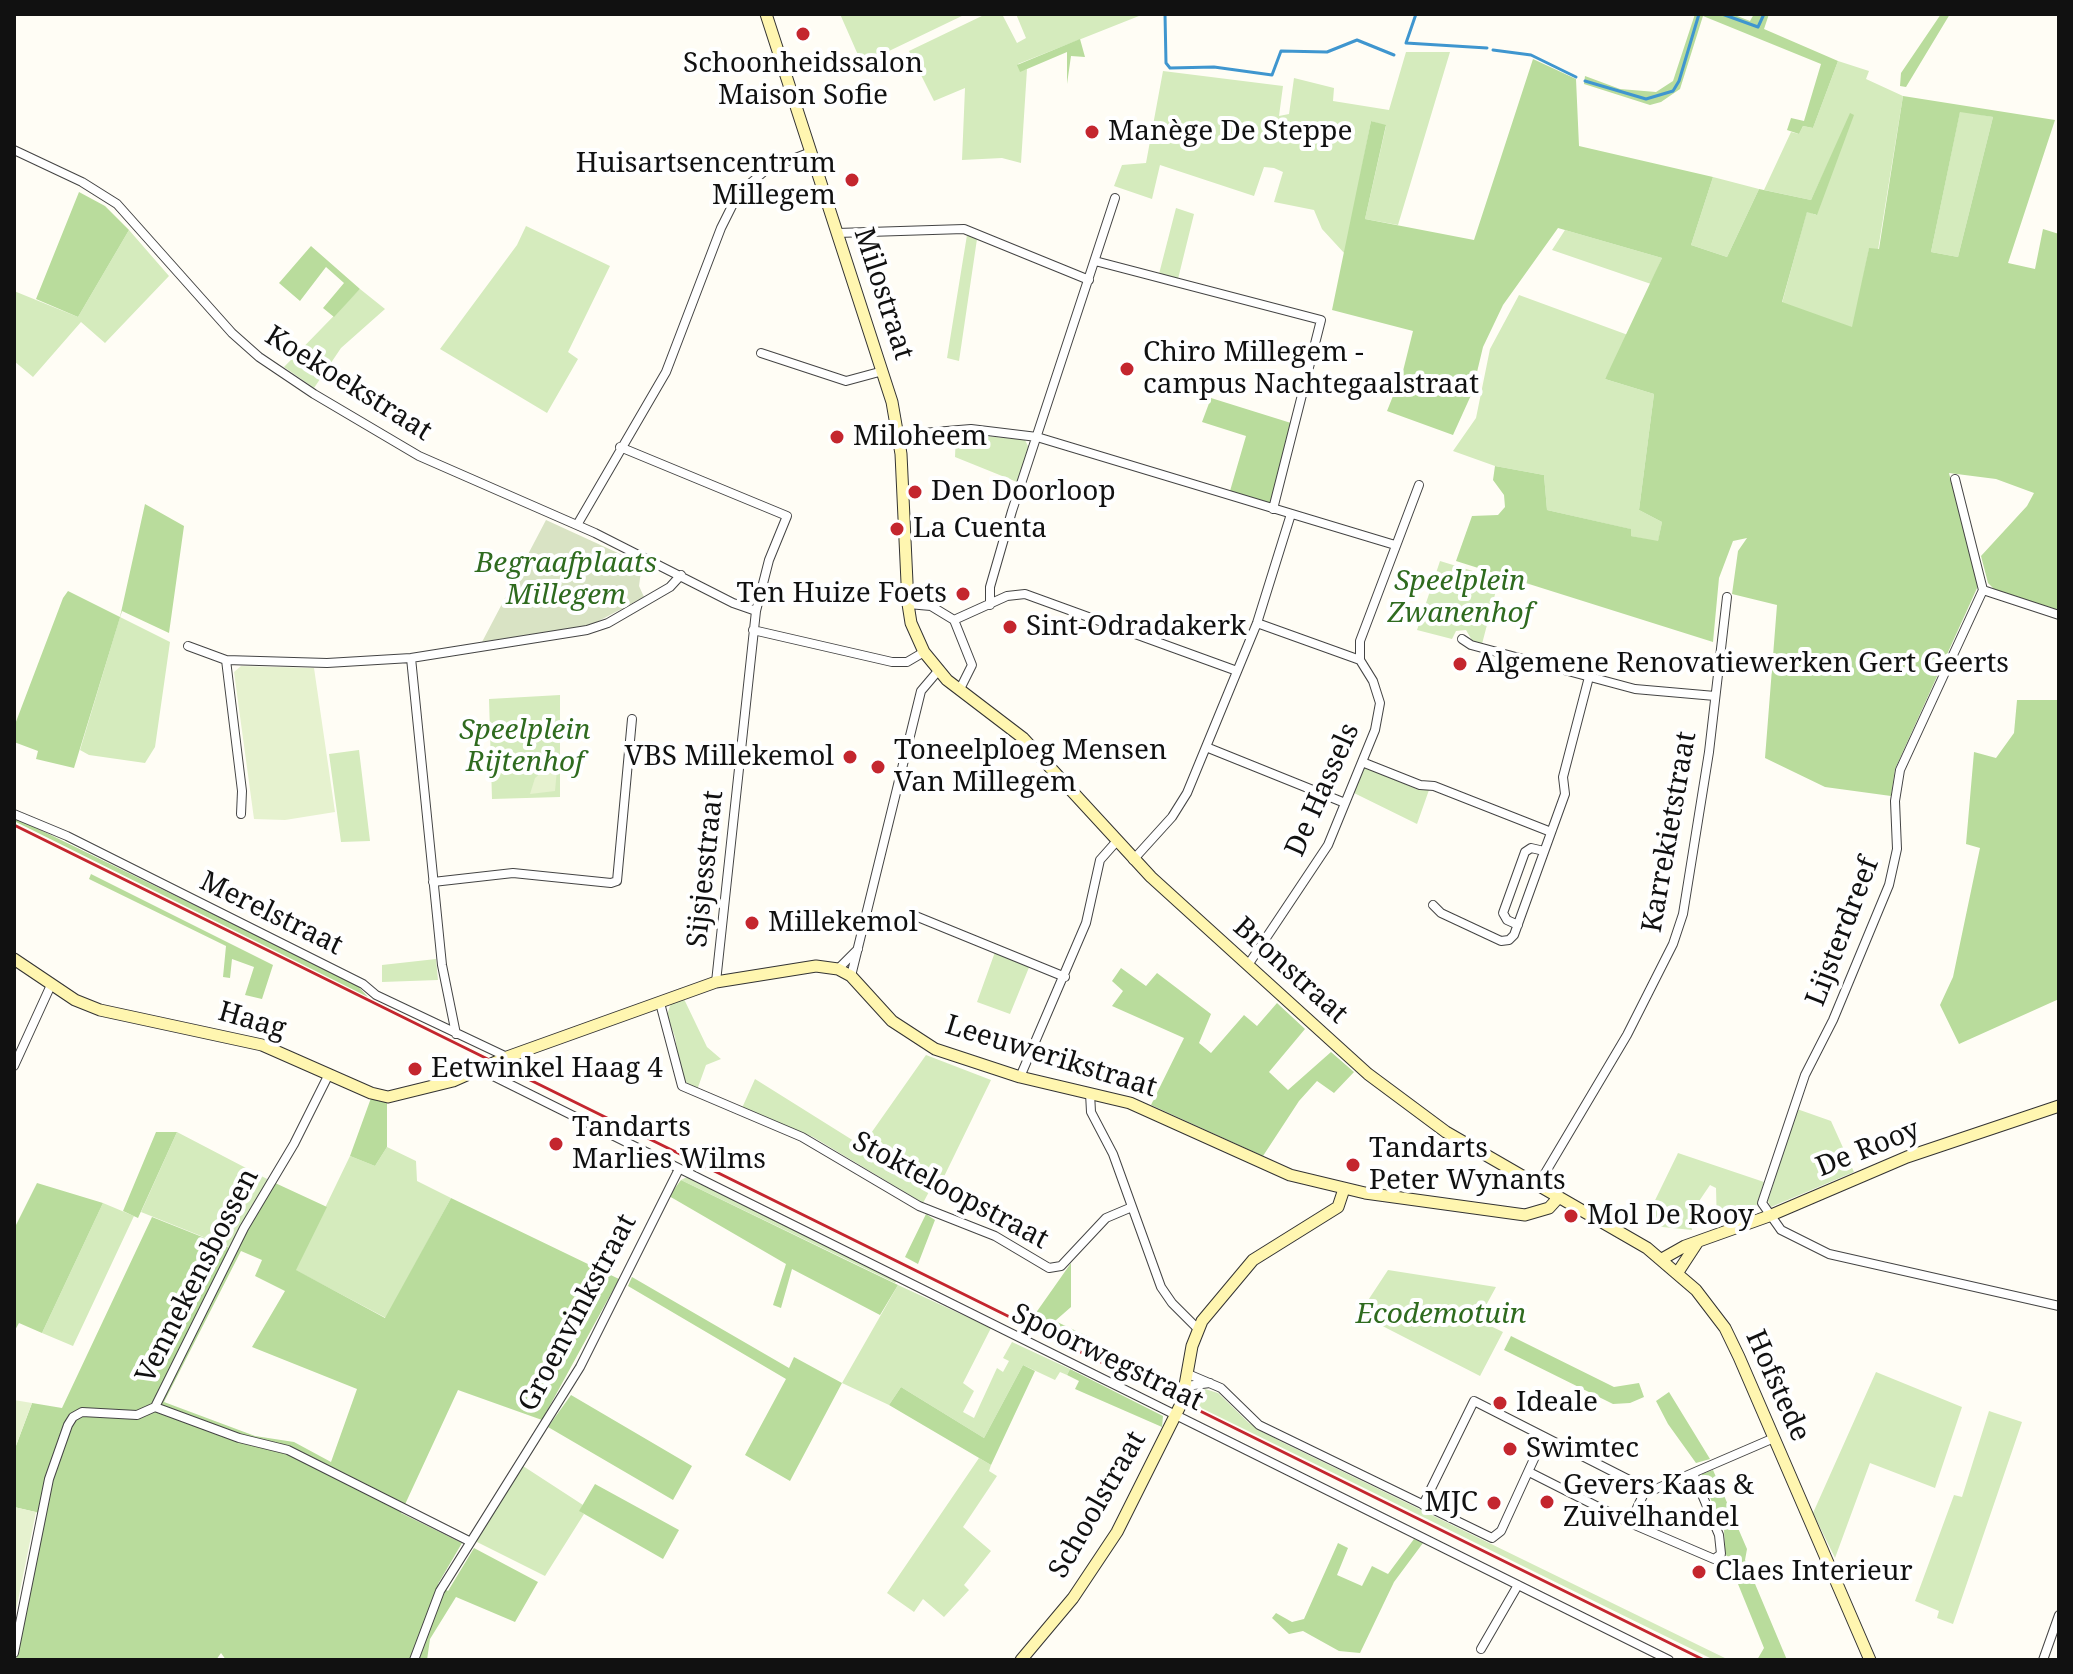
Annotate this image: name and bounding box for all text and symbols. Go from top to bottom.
marker: Schoonheidssalon Maison Sofie [794,25,812,43]
place label: Schoonheidssalon Maison Sofie [683,47,923,113]
place label: Manège De Steppe [1108,115,1352,149]
marker: Manège De Steppe [1083,123,1101,141]
place label: Huisartsencentrum Millegem [576,147,836,213]
marker: Huisartsencentrum Millegem [843,171,861,189]
street label: Milostraat [846,224,920,364]
street label: Koekoekstraat [259,319,437,449]
place label: Chiro Millegem - campus Nachtegaalstraat [1143,336,1479,402]
marker: Chiro Millegem - campus Nachtegaalstraat [1118,360,1136,378]
place label: Miloheem [853,420,987,454]
marker: Miloheem [828,428,846,446]
place label: Den Doorloop [931,475,1116,509]
marker: Den Doorloop [906,483,924,501]
place label: La Cuenta [913,512,1047,546]
marker: La Cuenta [888,520,906,538]
park label: Begraafplaats Millegem [475,547,657,613]
park label: Speelplein Zwanenhof [1387,565,1533,631]
place label: Ten Huize Foets [736,577,947,611]
marker: Ten Huize Foets [954,585,972,603]
place label: Sint-Odradakerk [1026,610,1246,644]
marker: Sint-Odradakerk [1001,618,1019,636]
place label: Algemene Renovatiewerken Gert Geerts [1476,647,2009,681]
marker: Algemene Renovatiewerken Gert Geerts [1451,655,1469,673]
park label: Speelplein Rijtenhof [459,714,591,780]
street label: De Hassels [1279,718,1367,862]
street label: Karrekietstraat [1636,729,1704,935]
place label: Toneelploeg Mensen Van Millegem [894,734,1167,800]
place label: VBS Millekemol [625,740,834,774]
marker: VBS Millekemol [841,748,859,766]
marker: Toneelploeg Mensen Van Millegem [869,758,887,776]
street label: Sijsjesstraat [681,789,731,949]
street label: Lijsterdreef [1799,853,1887,1011]
street label: Merelstraat [194,865,348,963]
place label: Millekemol [768,906,918,940]
street label: Bronstraat [1226,911,1354,1031]
marker: Millekemol [743,914,761,932]
street label: Haag [214,995,290,1047]
street label: Leeuwerikstraat [941,1009,1161,1105]
place label: Eetwinkel Haag 4 [431,1052,663,1086]
marker: Eetwinkel Haag 4 [406,1060,424,1078]
place label: Tandarts Marlies Wilms [572,1111,766,1177]
street label: De Rooy [1811,1113,1925,1185]
street label: Stokteloopstraat [846,1125,1054,1257]
place label: Tandarts Peter Wynants [1369,1132,1566,1198]
marker: Tandarts Marlies Wilms [547,1135,565,1153]
marker: Tandarts Peter Wynants [1344,1156,1362,1174]
street label: Vennekensbossen [129,1163,267,1389]
place label: Mol De Rooy [1587,1199,1754,1233]
marker: Mol De Rooy [1562,1207,1580,1225]
street label: Groenvinkstraat [512,1209,644,1417]
street label: Spoorwegstraat [1006,1297,1208,1419]
park label: Ecodemotuin [1356,1298,1526,1332]
street label: Hofstede [1738,1325,1816,1447]
place label: Ideale [1516,1386,1598,1420]
marker: Ideale [1491,1394,1509,1412]
street label: Schoolstraat [1042,1425,1154,1585]
place label: Swimtec [1526,1432,1639,1466]
marker: Swimtec [1501,1440,1519,1458]
place label: Gevers Kaas & Zuivelhandel [1563,1469,1754,1535]
place label: MJC [1425,1486,1478,1520]
marker: Gevers Kaas & Zuivelhandel [1538,1493,1556,1511]
marker: MJC [1485,1494,1503,1512]
place label: Claes Interieur [1715,1555,1913,1589]
marker: Claes Interieur [1690,1563,1708,1581]

